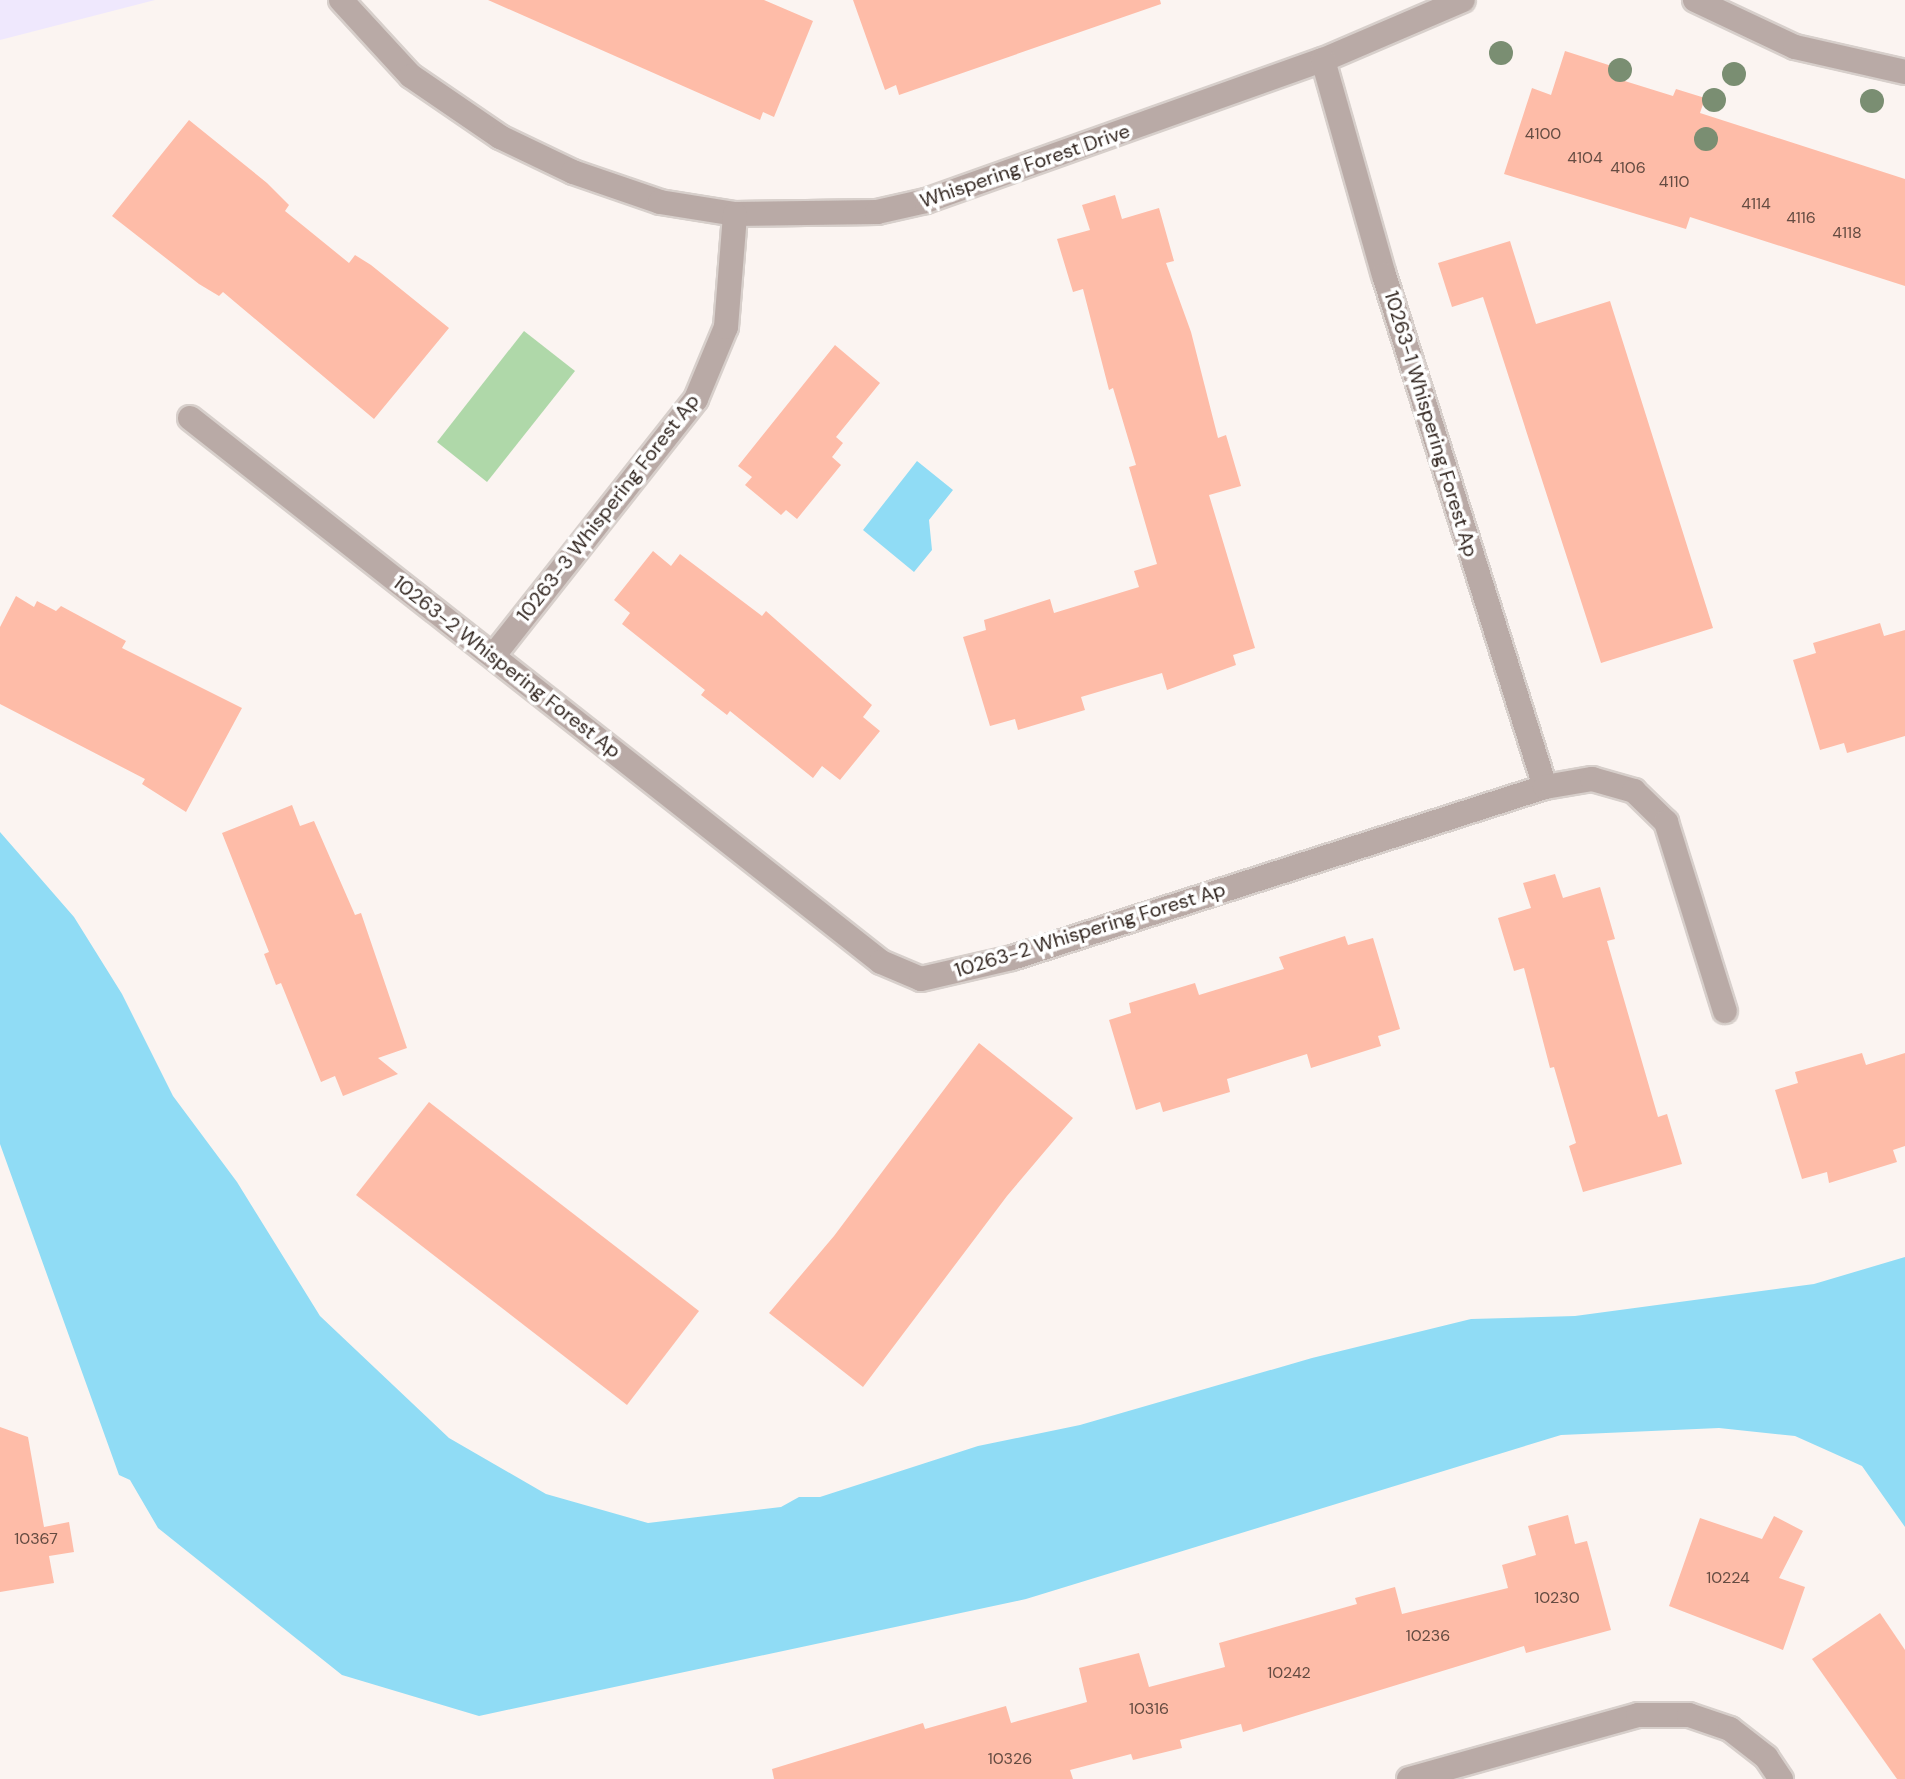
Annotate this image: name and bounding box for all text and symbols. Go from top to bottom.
street label: Whispering Forest Drive [917,119,1133,213]
house number: 4100 [1525,124,1561,144]
house number: 4104 [1567,148,1603,168]
house number: 4106 [1610,158,1646,178]
house number: 4110 [1659,172,1689,192]
house number: 4114 [1741,194,1771,214]
house number: 4116 [1786,208,1816,228]
house number: 4118 [1832,223,1862,243]
street label: 10263-1 Whispering Forest Ap [1379,288,1483,560]
street label: 10263-3 Whispering Forest Ap [512,389,704,627]
street label: 10263-2 Whispering Forest Ap [388,571,626,763]
street label: 10263-2 Whispering Forest Ap [952,877,1228,983]
house number: 10367 [14,1529,58,1549]
house number: 10224 [1706,1568,1750,1588]
house number: 10230 [1534,1588,1580,1608]
house number: 10236 [1406,1626,1450,1646]
house number: 10242 [1267,1663,1311,1683]
house number: 10316 [1129,1699,1169,1719]
house number: 10326 [988,1749,1032,1769]

